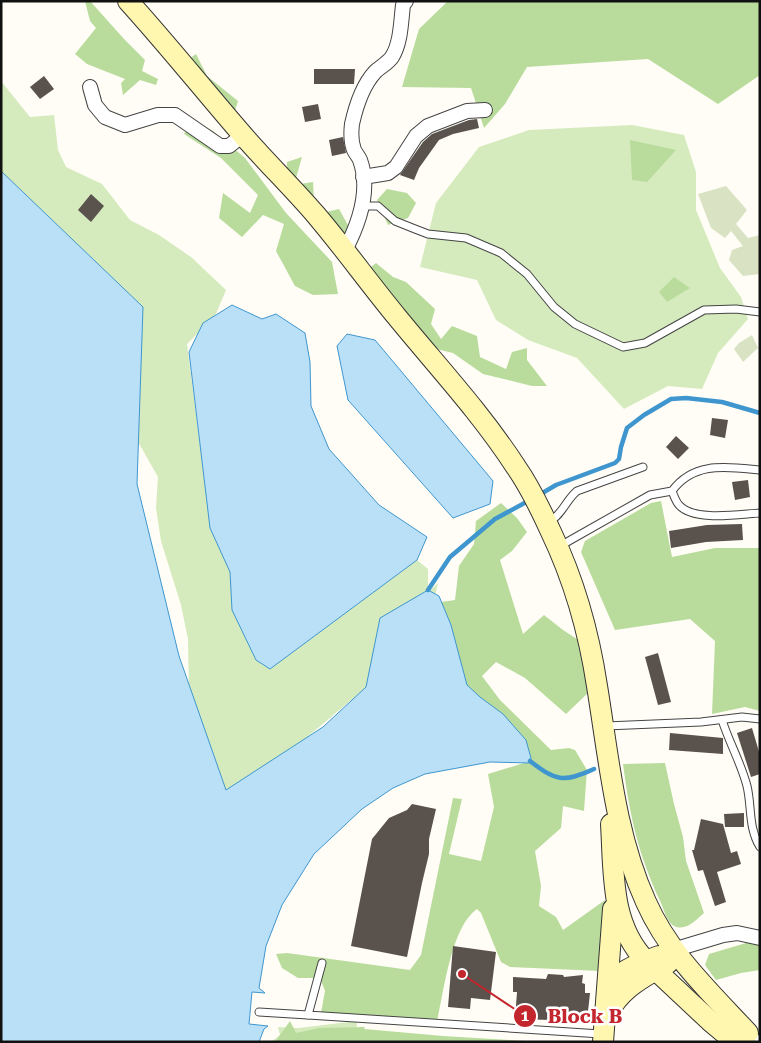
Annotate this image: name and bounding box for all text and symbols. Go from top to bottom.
callout: Block B [512,999,632,1033]
text: Block B [548,1005,622,1028]
text: 1 [521,1007,530,1025]

